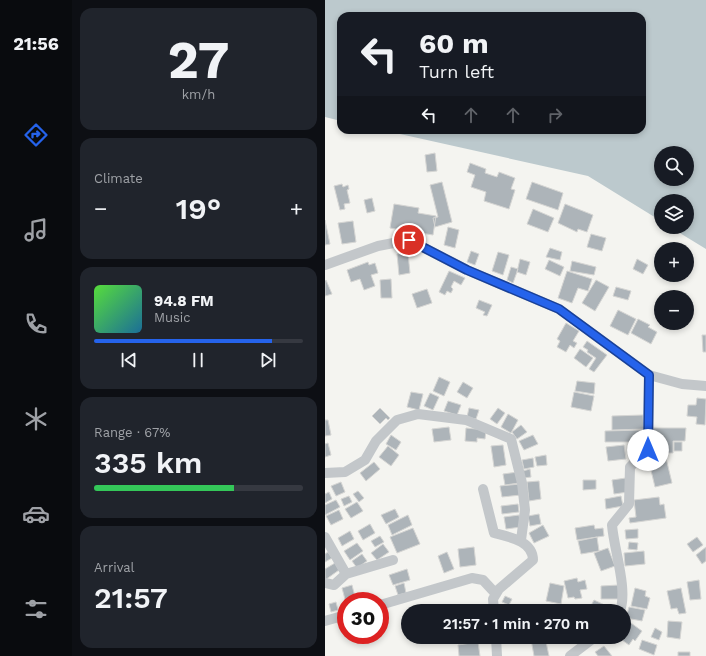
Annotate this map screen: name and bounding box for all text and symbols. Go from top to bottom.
text: 60 m [419,27,489,60]
icon: left [353,28,405,80]
text: 27 [168,30,229,91]
text: 21:56 [13,33,59,54]
text: Turn left [419,61,494,82]
text: km/h [182,87,215,102]
icon: left [418,104,440,126]
icon: ahead [460,104,482,126]
icon: ahead [502,104,524,126]
icon: right [544,104,566,126]
icon: directions [22,121,50,149]
map controls [654,146,694,330]
button: search [654,146,694,186]
text: Climate [94,171,143,186]
text: 19° [176,191,221,226]
button: layers [654,194,694,234]
text: − [94,196,107,221]
text: + [290,196,303,221]
icon: music [22,216,50,244]
pin [392,223,426,257]
icon: arrive [398,229,420,251]
button: + [654,242,694,282]
button: − [654,290,694,330]
text: 94.8 FM [154,292,214,310]
icon: phone [22,310,50,338]
text: Music [154,310,191,325]
icon: previous [118,349,140,371]
icon: pause [187,349,209,371]
icon: next [257,349,279,371]
icon: climate [22,405,50,433]
text: Range · 67% [94,425,170,440]
position arrow [627,429,669,471]
text: 335 km [94,445,202,480]
icon: car [22,500,50,528]
text: Arrival [94,560,135,575]
text: 21:57 [94,580,168,615]
speed limit sign: 30 [337,592,389,644]
icon: filters [22,595,50,623]
text: 21:57 · 1 min · 270 m [443,615,589,633]

